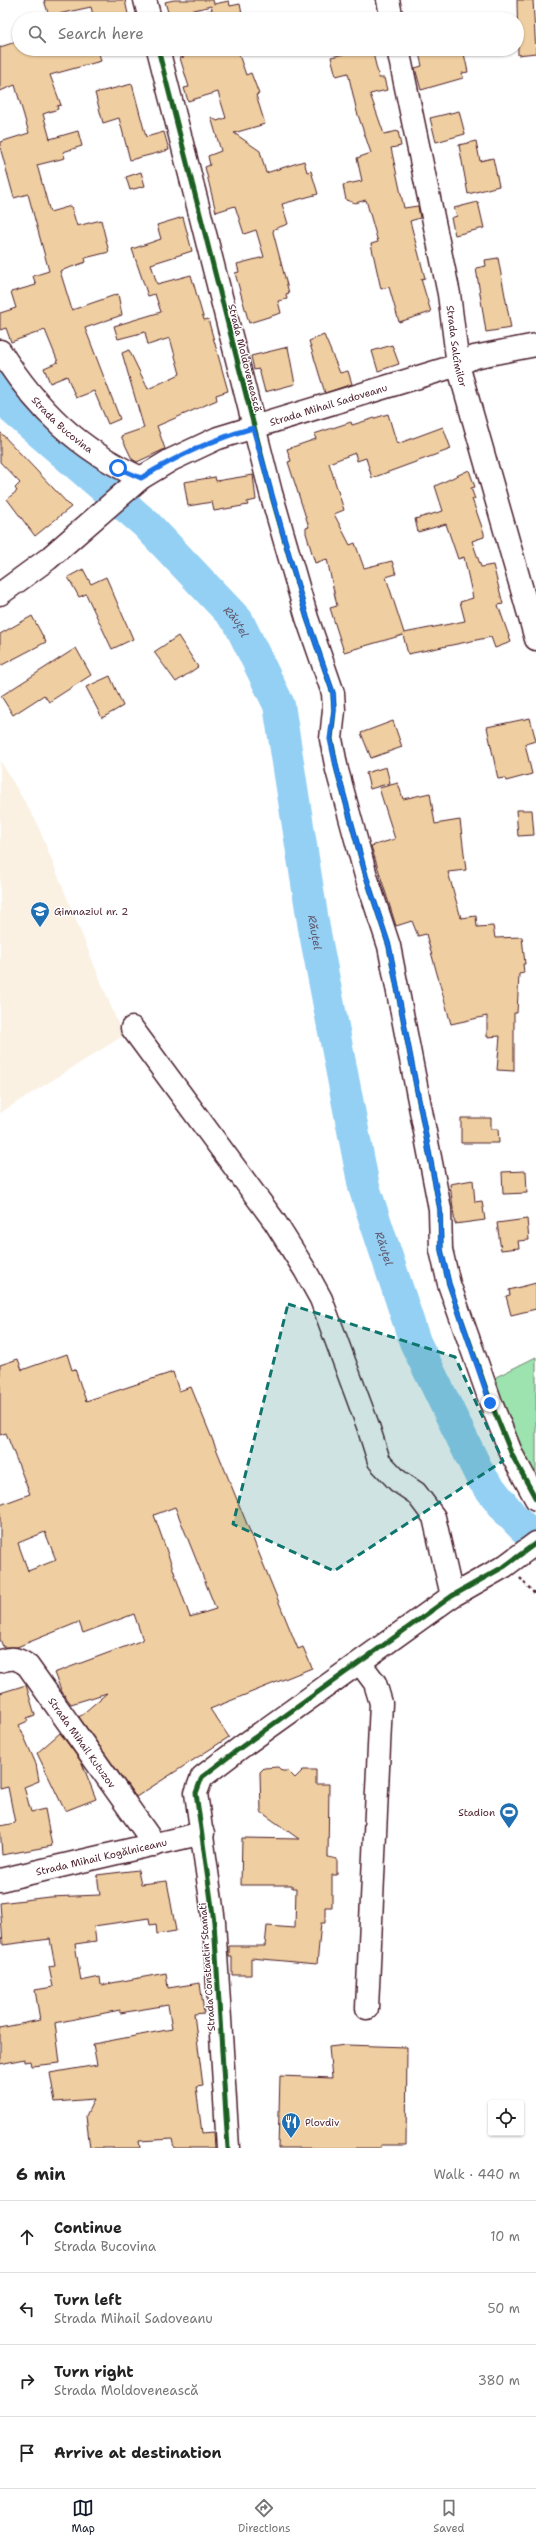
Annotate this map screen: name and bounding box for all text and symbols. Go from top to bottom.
search box [12,12,524,56]
icon: search [26,23,48,45]
text: Search here [58,24,144,44]
street label: Strada Moldovenească [225,303,265,414]
street label: Strada Salcîmilor [444,304,471,389]
street label: Strada Mihail Sadoveanu [268,380,389,428]
street label: Strada Bucovina [29,393,96,456]
route start [109,459,127,477]
water label: Răuțel [220,603,252,640]
school or university icon: Gimnaziul nr. 2 [29,900,51,928]
place label: Gimnaziul nr. 2 [54,905,128,918]
water label: Răuțel [305,914,326,951]
water label: Răuțel [372,1230,397,1268]
route end [481,1394,499,1412]
street label: Strada Mihail Kutuzov [46,1695,119,1791]
sports icon: Stadion [498,1801,520,1829]
place label: Stadion [458,1806,495,1819]
street label: Strada Mihail Kogălniceanu [34,1835,168,1878]
street label: Strada Constantin Stamati [196,1902,218,2032]
map controls [488,2100,524,2136]
button: locate [488,2100,524,2136]
restaurant icon: Plovdiv [280,2111,302,2139]
place label: Plovdiv [305,2116,340,2129]
text: 6 min [16,2163,66,2185]
text: Walk · 440 m [434,2166,520,2183]
text: Continue [54,2218,122,2238]
icon: ahead [16,2226,38,2248]
text: 10 m [490,2228,520,2245]
text: Strada Bucovina [54,2238,156,2255]
text: Turn left [54,2290,122,2310]
icon: left [16,2298,38,2320]
text: 50 m [487,2300,520,2317]
text: Strada Mihail Sadoveanu [54,2310,213,2327]
text: Turn right [54,2362,134,2382]
icon: right [16,2370,38,2392]
text: 380 m [478,2372,520,2389]
text: Strada Moldovenească [54,2382,198,2399]
icon: arrive [16,2442,38,2464]
text: Arrive at destination [54,2443,222,2463]
tab: Map [71,2497,95,2536]
tab: Directions [238,2497,290,2536]
tab: Saved [433,2497,465,2536]

